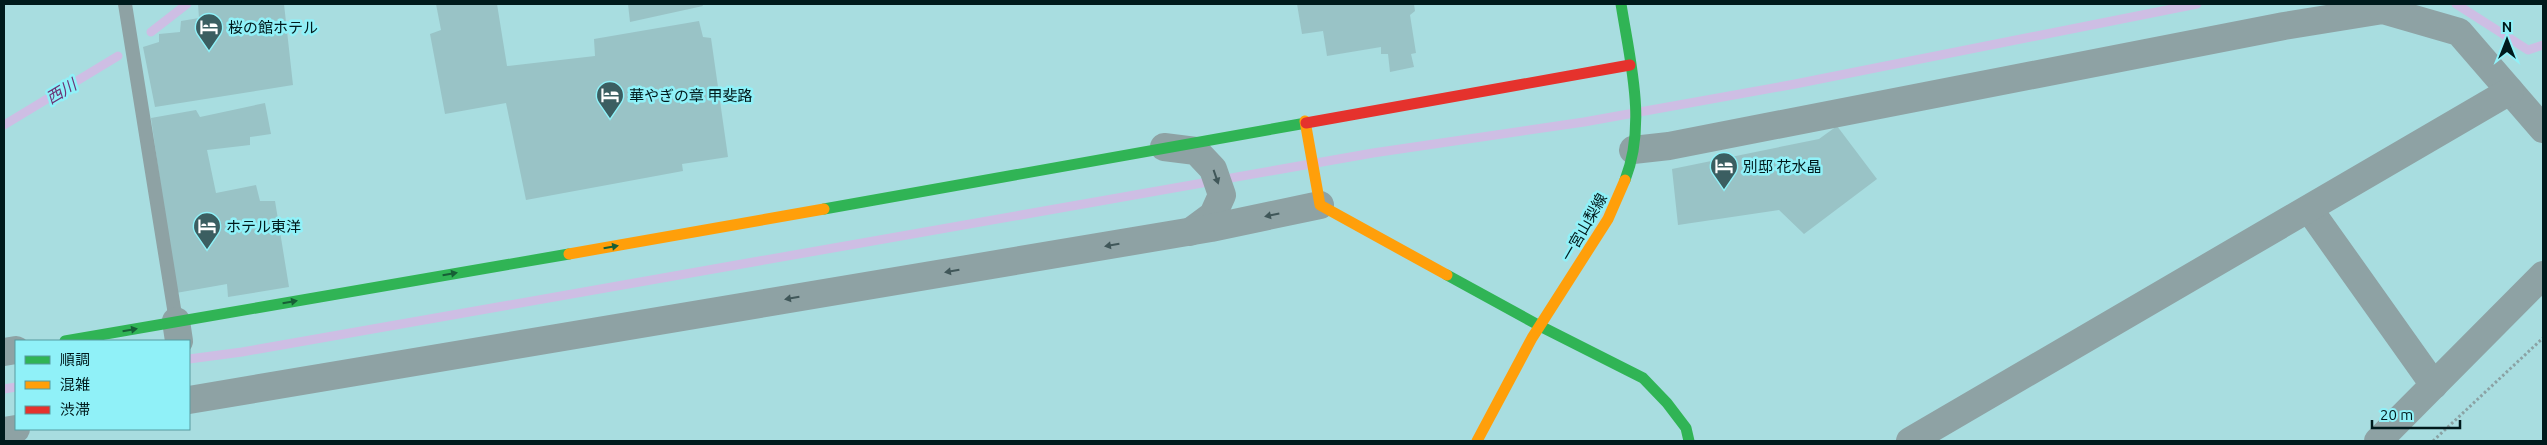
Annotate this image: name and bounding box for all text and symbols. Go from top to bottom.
hotel icon: 桜の館ホテル [194,12,224,51]
north arrow [2482,15,2532,65]
place label: 桜の館ホテル [228,19,318,36]
text: N [2502,19,2512,35]
water label: 西川 [43,74,81,107]
hotel icon: 華やぎの章 甲斐路 [595,80,625,119]
place label: 華やぎの章 甲斐路 [629,87,752,104]
hotel icon: 別邸 花水晶 [1709,151,1739,190]
place label: 別邸 花水晶 [1743,158,1821,175]
one-way arrow [1212,170,1220,185]
street label: 一宮山梨線 [1558,190,1610,264]
hotel icon: ホテル東洋 [192,211,222,250]
one-way arrow [1265,211,1280,219]
place label: ホテル東洋 [226,218,301,235]
one-way arrow [1104,241,1120,249]
one-way arrow [603,242,619,250]
one-way arrow [944,268,960,276]
one-way arrow [443,270,459,278]
one-way arrow [784,295,800,303]
one-way arrow [283,297,299,305]
one-way arrow [123,325,139,333]
legend [15,340,190,430]
text: 順調 [60,351,90,368]
text: 混雑 [60,376,90,393]
scale bar [2372,398,2460,430]
text: 渋滞 [60,401,90,418]
text: 20 m [2380,406,2413,423]

